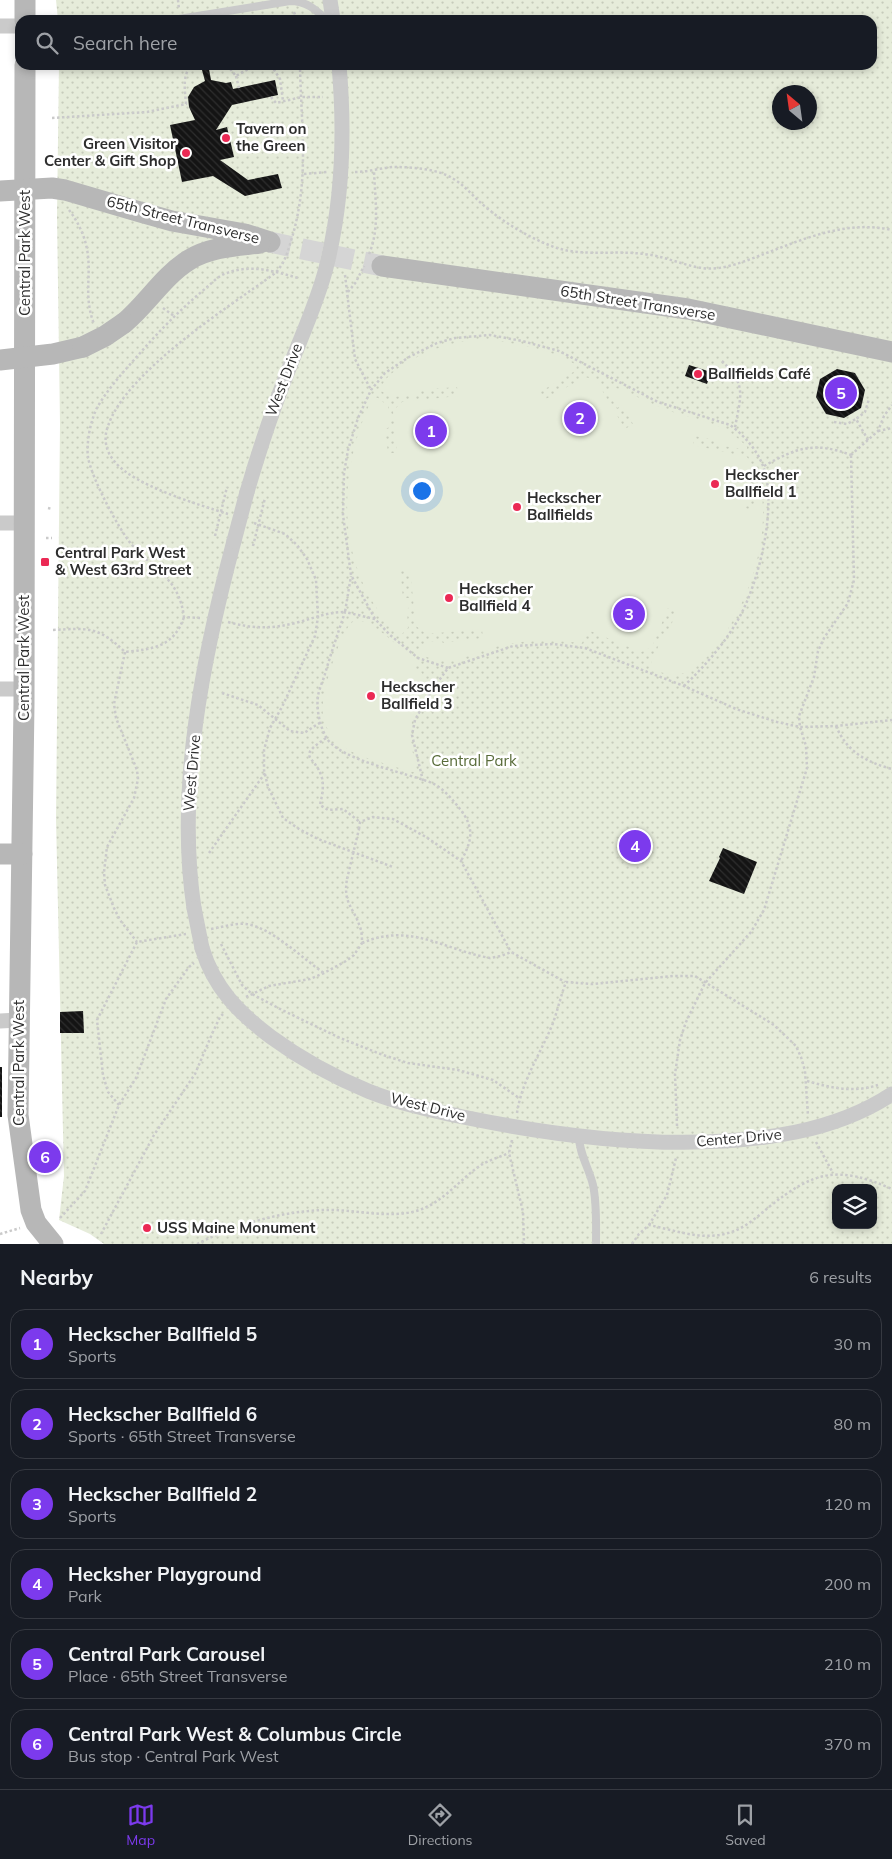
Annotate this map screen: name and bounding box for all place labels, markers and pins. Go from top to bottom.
place label: Tavern on the Green [236,119,307,155]
marker: Tavern on the Green [220,132,232,144]
place label: Green Visitor Center & Gift Shop [44,134,176,170]
marker: Green Visitor Center & Gift Shop [180,147,192,159]
place label: Ballfields Café [708,364,811,383]
marker: Ballfields Café [692,368,704,380]
pin: 5 [825,374,857,412]
pin: 2 [564,399,596,437]
pin: 1 [415,412,447,450]
place label: Heckscher Ballfield 1 [725,465,799,501]
marker: Heckscher Ballfield 1 [709,478,721,490]
place label: Heckscher Ballfields [527,488,601,524]
marker: Heckscher Ballfields [511,501,523,513]
place label: Central Park West & West 63rd Street [55,543,191,579]
marker: Central Park West & West 63rd Street [39,556,51,568]
place label: Heckscher Ballfield 4 [459,579,533,615]
marker: Heckscher Ballfield 4 [443,592,455,604]
pin: 3 [613,595,645,633]
place label: Heckscher Ballfield 3 [381,677,455,713]
marker: Heckscher Ballfield 3 [365,690,377,702]
pin: 4 [619,827,651,865]
pin: 6 [29,1138,61,1176]
place label: USS Maine Monument [157,1218,316,1237]
marker: USS Maine Monument [141,1222,153,1234]

